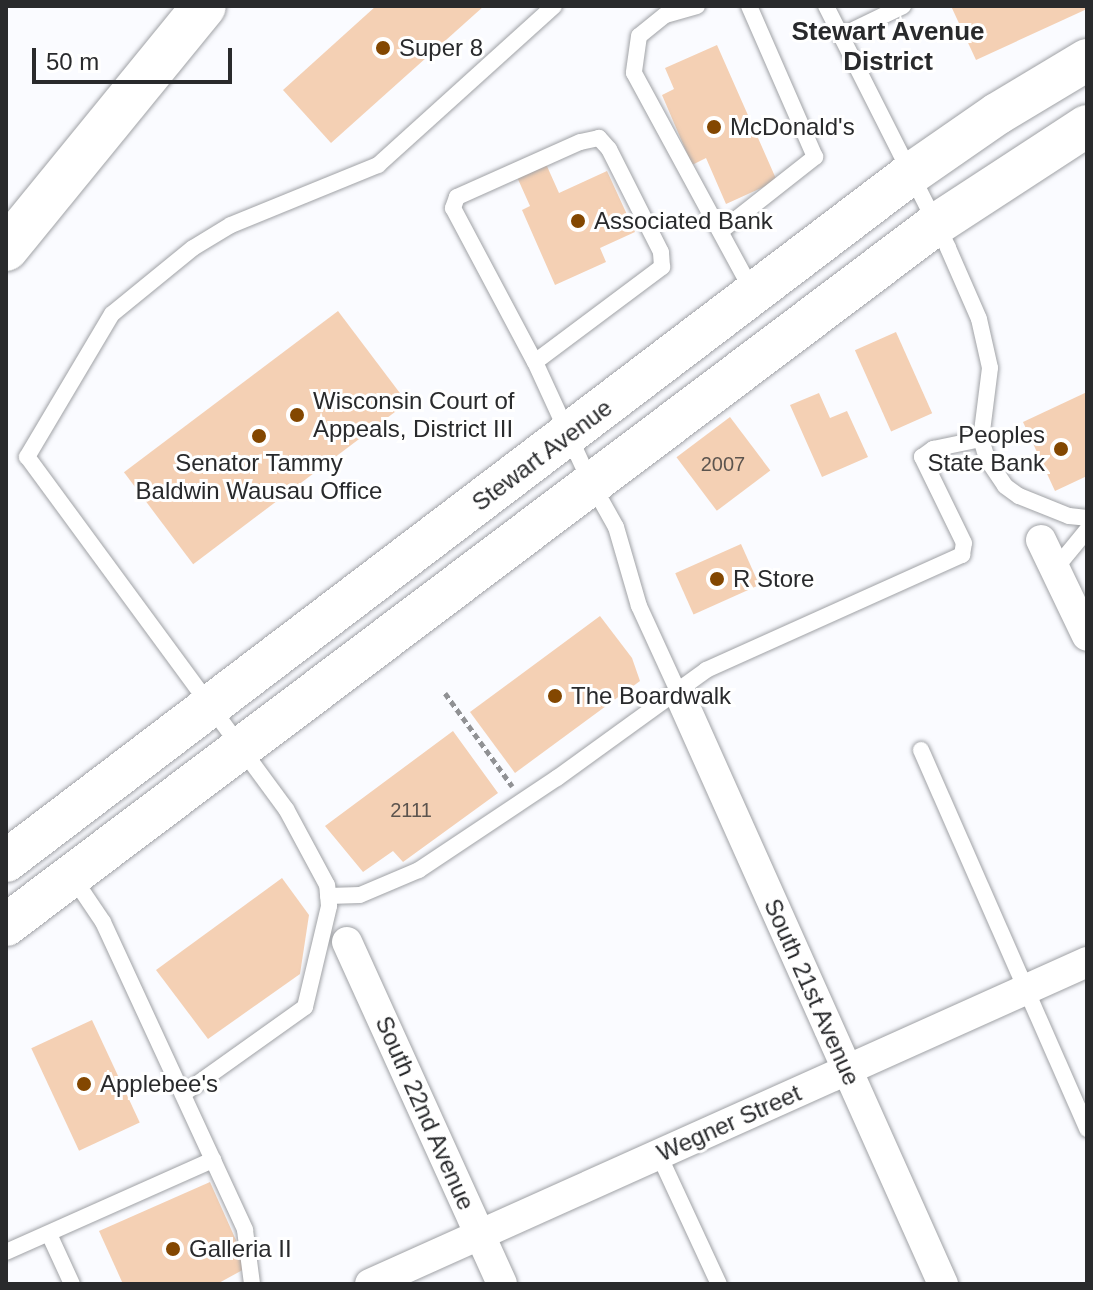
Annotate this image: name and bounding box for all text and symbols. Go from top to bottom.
district label: Stewart Avenue District [791,16,985,78]
scale bar [36,32,236,82]
place label: Super 8 [399,34,483,62]
marker: Super 8 [374,39,392,57]
text: 50 m [46,48,99,75]
place label: McDonald's [730,113,855,141]
marker: McDonald's [705,118,723,136]
place label: Associated Bank [594,207,773,235]
marker: Associated Bank [569,212,587,230]
place label: Wisconsin Court of Appeals, District III [313,387,514,443]
street label: Stewart Avenue [466,393,618,517]
marker: Wisconsin Court of Appeals, District III [288,406,306,424]
place label: Peoples State Bank [928,421,1045,477]
marker: Senator Tammy Baldwin Wausau Office [250,427,268,445]
marker: Peoples State Bank [1052,440,1070,458]
place label: Senator Tammy Baldwin Wausau Office [136,449,382,505]
house number: 2007 [701,452,745,476]
place label: R Store [733,565,814,593]
marker: R Store [708,570,726,588]
place label: The Boardwalk [571,682,731,710]
marker: The Boardwalk [546,687,564,705]
house number: 2111 [390,798,432,822]
street label: South 21st Avenue [758,894,866,1090]
street label: South 22nd Avenue [369,1011,481,1215]
place label: Applebee's [100,1070,218,1098]
marker: Applebee's [75,1075,93,1093]
street label: Wegner Street [653,1078,805,1168]
place label: Galleria II [189,1235,292,1263]
marker: Galleria II [164,1240,182,1258]

